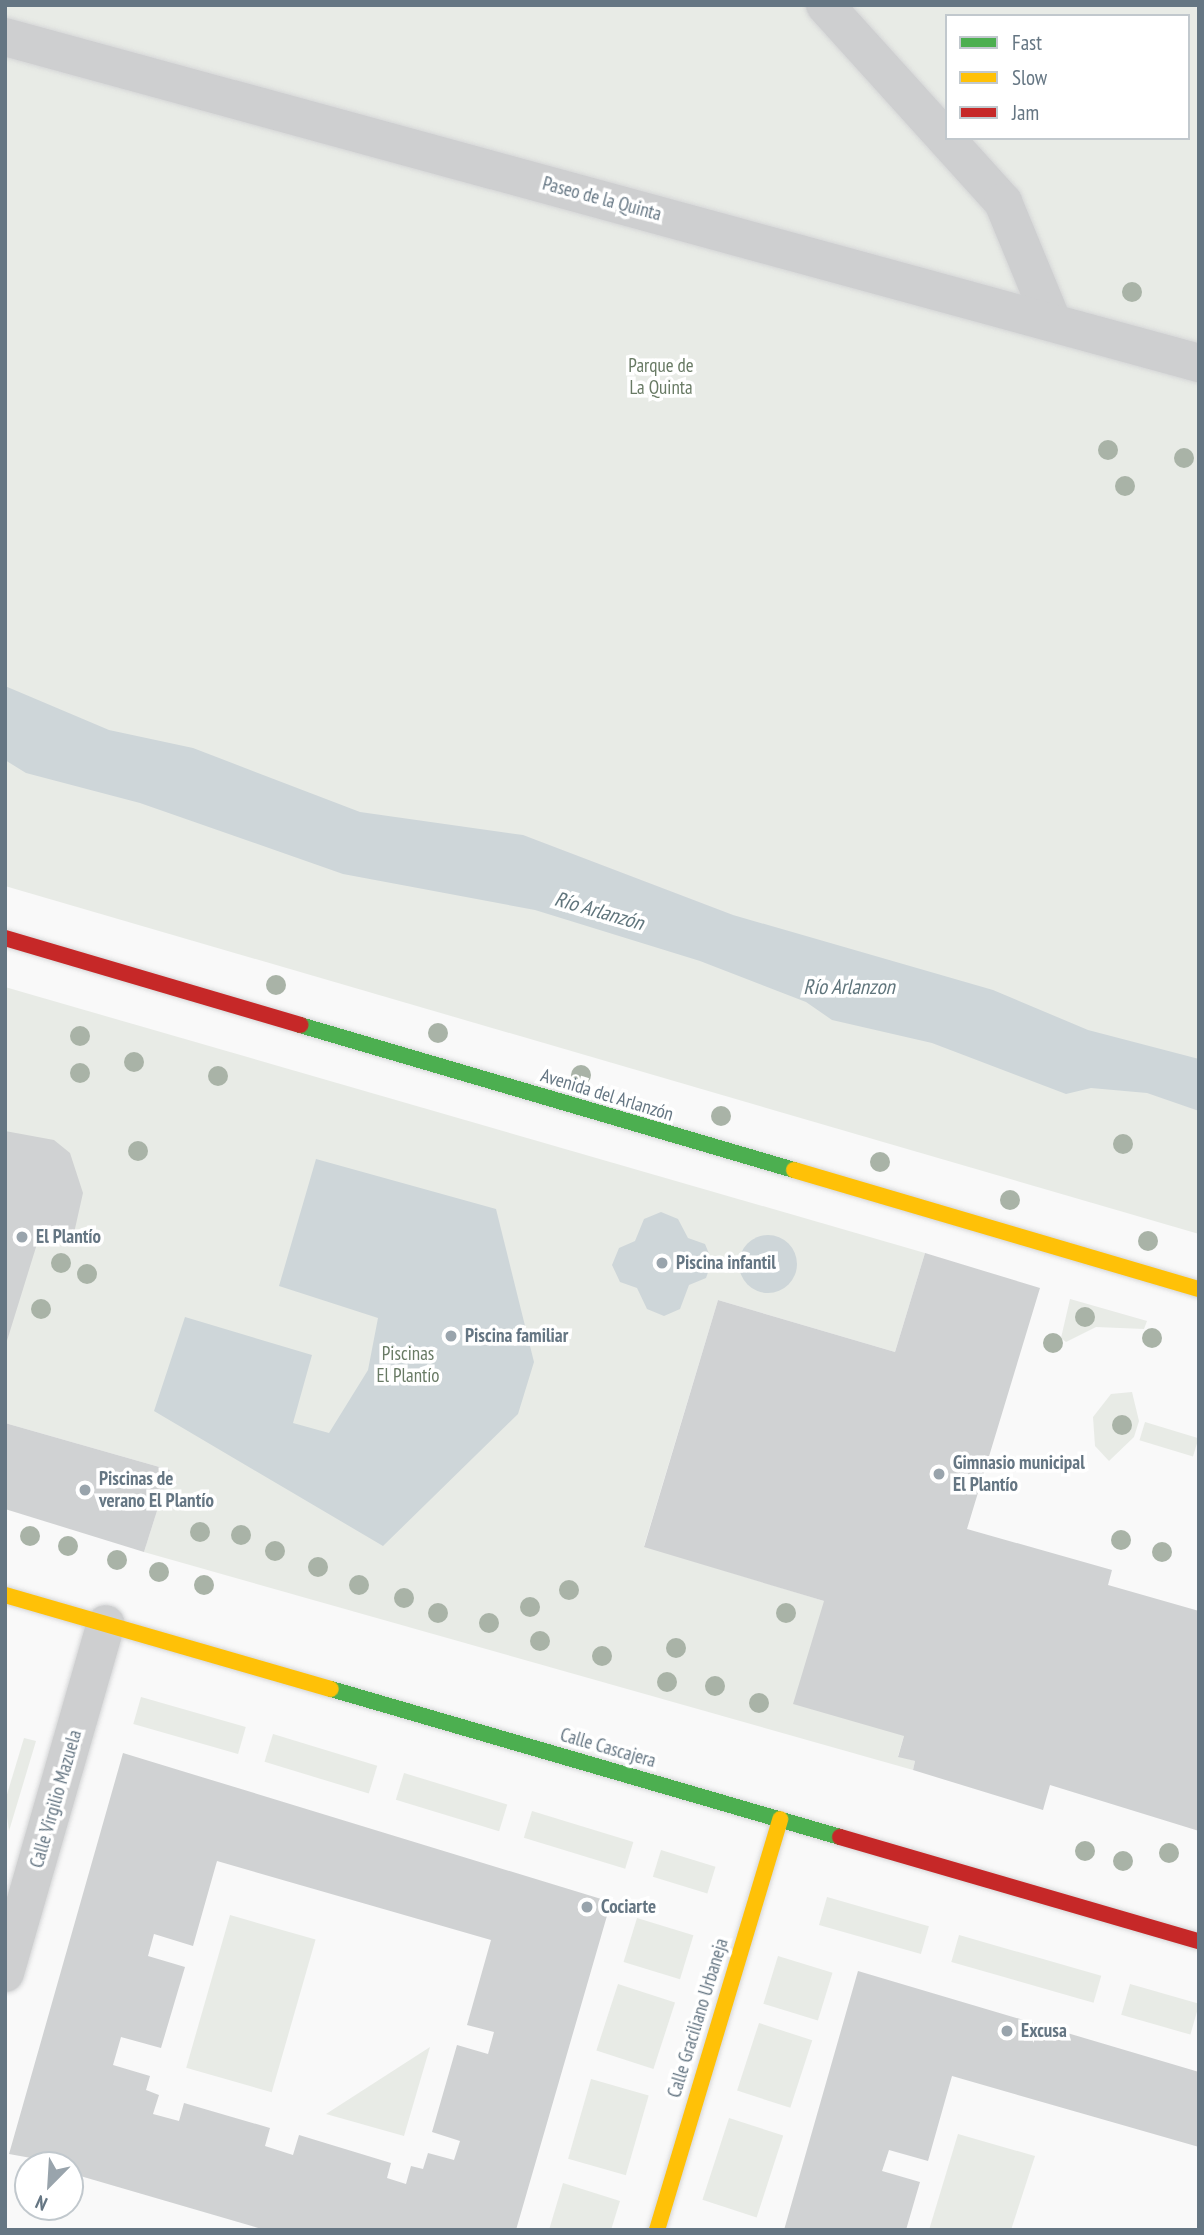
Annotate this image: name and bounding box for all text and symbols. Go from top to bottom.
legend [945,14,1190,140]
text: Fast [1012,29,1042,56]
text: Slow [1012,64,1047,91]
text: Jam [1012,99,1039,126]
street label: Paseo de la Quinta [540,172,664,226]
park label: Parque de La Quinta [628,355,694,399]
water label: Río Arlanzón [551,886,647,936]
water label: Río Arlanzon [803,974,895,1000]
street label: Avenida del Arlanzón [538,1064,676,1126]
place label: El Plantío [36,1226,101,1248]
marker: El Plantío [14,1229,30,1245]
place label: Piscina infantil [676,1252,776,1274]
marker: Piscina infantil [654,1255,670,1271]
place label: Piscina familiar [465,1325,568,1347]
marker: Piscina familiar [443,1328,459,1344]
park label: Piscinas El Plantío [376,1343,440,1387]
place label: Gimnasio municipal El Plantío [953,1452,1085,1496]
marker: Gimnasio municipal El Plantío [931,1466,947,1482]
place label: Piscinas de verano El Plantío [99,1468,214,1512]
marker: Piscinas de verano El Plantío [77,1482,93,1498]
street label: Calle Cascajera [558,1723,658,1773]
street label: Calle Virgilio Mazuela [25,1727,87,1871]
place label: Cociarte [601,1896,656,1918]
marker: Cociarte [579,1899,595,1915]
street label: Calle Graciliano Urbaneja [663,1936,733,2100]
place label: Excusa [1021,2020,1067,2042]
marker: Excusa [999,2023,1015,2039]
north arrow [14,2151,84,2221]
text: N [32,2190,51,2216]

